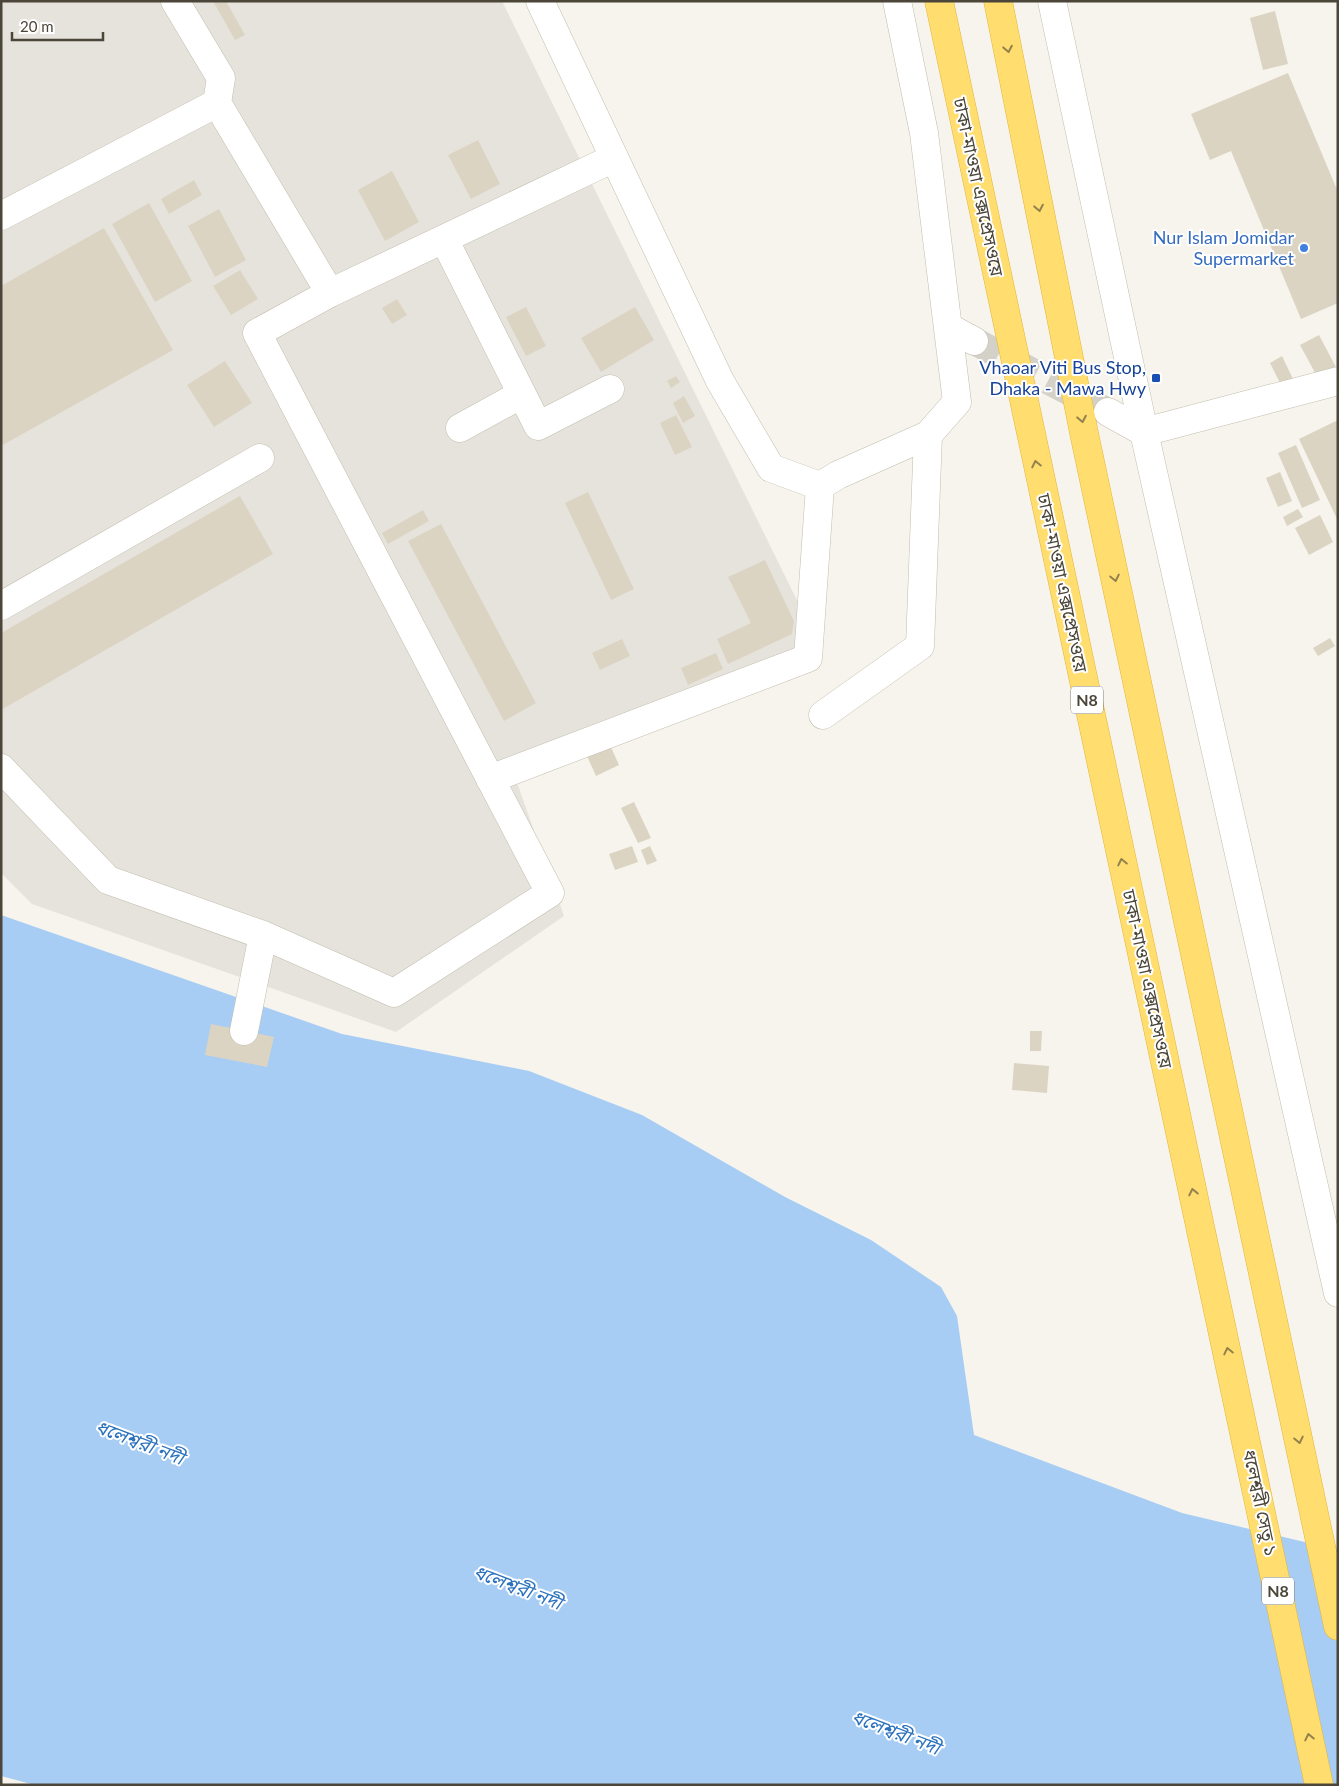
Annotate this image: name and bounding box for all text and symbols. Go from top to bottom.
scale bar [12,10,104,42]
text: 20 m [20,17,54,35]
one-way arrow [1002,45,1012,53]
street label: ঢাকা-মাওয়া এক্সপ্রেসওয়ে [949,94,1009,279]
one-way arrow [1034,204,1044,213]
place label: Nur Islam Jomidar Supermarket [1153,226,1295,269]
marker: Nur Islam Jomidar Supermarket [1298,242,1310,254]
place label: Vhaoar Viti Bus Stop, Dhaka - Mawa Hwy [979,356,1147,399]
marker: Vhaoar Viti Bus Stop, Dhaka - Mawa Hwy [1150,372,1162,384]
one-way arrow [1076,415,1086,424]
one-way arrow [1031,459,1042,468]
street label: ঢাকা-মাওয়া এক্সপ্রেসওয়ে [1033,490,1093,675]
one-way arrow [1109,574,1120,583]
road number: N8 [1071,686,1103,714]
one-way arrow [1117,857,1128,866]
street label: ঢাকা-মাওয়া এক্সপ্রেসওয়ে [1118,886,1178,1071]
one-way arrow [1188,1187,1199,1196]
one-way arrow [1223,1346,1233,1355]
water label: ধলেশ্বরী নদী [93,1414,191,1470]
one-way arrow [1293,1435,1303,1444]
street label: ধলেশ্বরী সেতু ১ [1238,1447,1283,1558]
water label: ধলেশ্বরী নদী [471,1559,569,1615]
road number: N8 [1262,1578,1294,1604]
water label: ধলেশ্বরী নদী [849,1704,947,1760]
one-way arrow [1304,1733,1314,1741]

